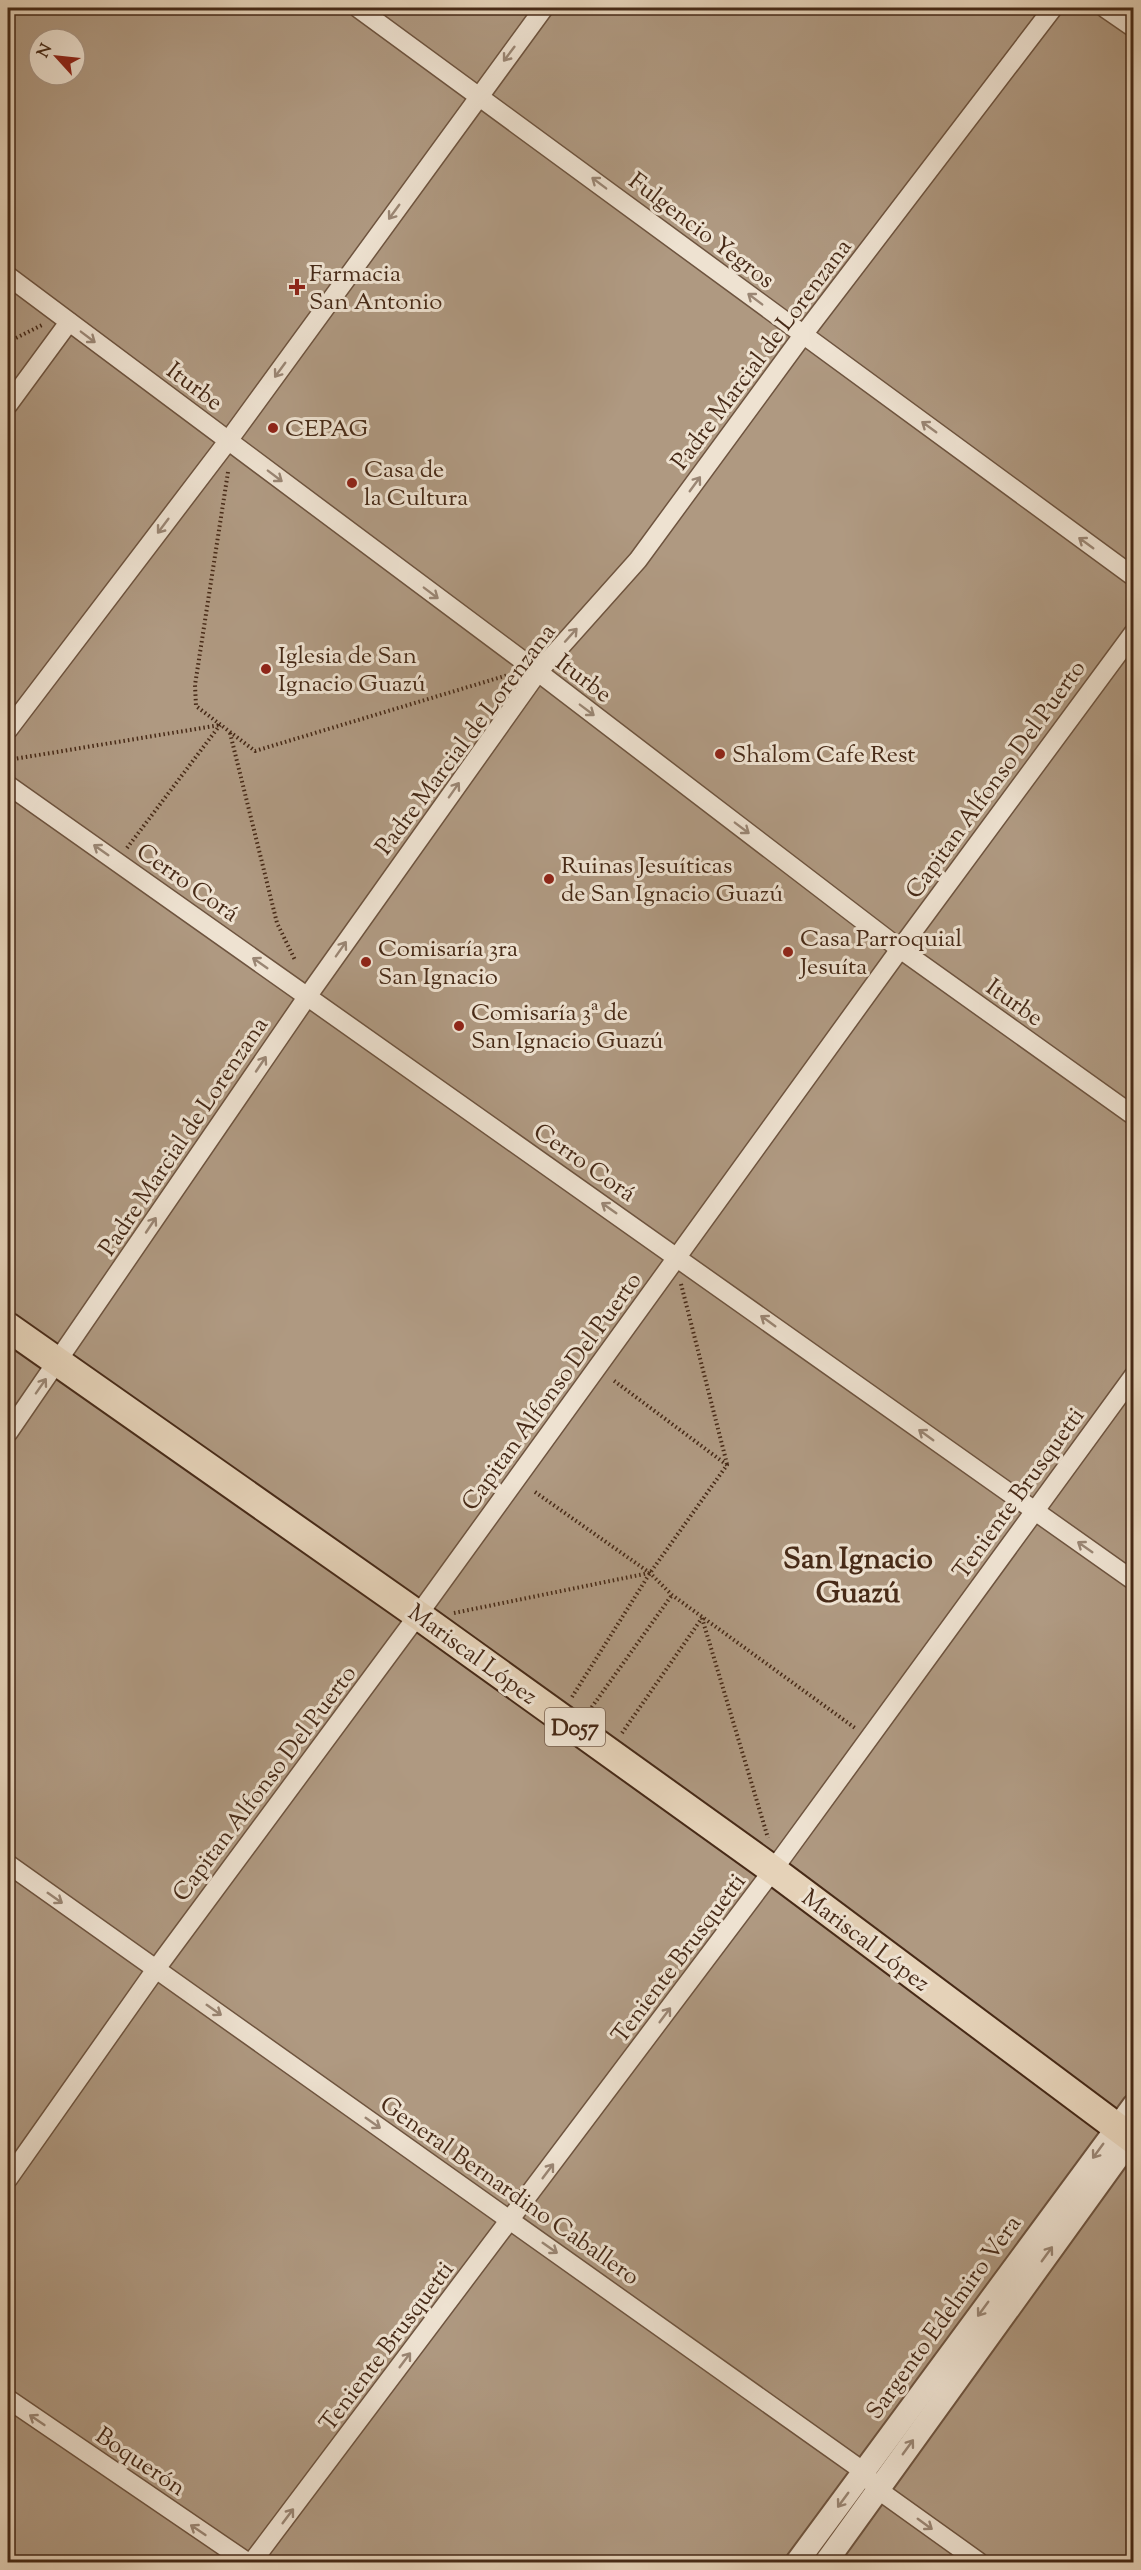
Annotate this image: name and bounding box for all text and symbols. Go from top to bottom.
north arrow [27,27,87,87]
text: N [33,40,59,62]
one-way arrow [503,46,516,62]
street label: Fulgencio Yegros [621,165,781,298]
one-way arrow [591,177,607,189]
one-way arrow [388,203,401,219]
street label: Padre Marcial de Lorenzana [664,232,861,478]
place label: Farmacia San Antonio [309,258,442,320]
marker: Farmacia San Antonio [290,280,304,294]
one-way arrow [748,293,764,306]
one-way arrow [79,330,95,343]
street label: Iturbe [158,355,229,420]
one-way arrow [274,361,286,377]
place label: CEPAG [285,413,368,447]
marker: CEPAG [266,421,280,435]
one-way arrow [922,421,938,434]
place label: Casa de la Cultura [364,454,468,516]
one-way arrow [267,469,283,482]
marker: Casa de la Cultura [345,476,359,490]
one-way arrow [689,476,701,492]
one-way arrow [157,518,170,534]
one-way arrow [1079,537,1095,549]
one-way arrow [423,586,439,599]
street label: Padre Marcial de Lorenzana [368,617,565,863]
one-way arrow [564,627,578,642]
place label: Iglesia de San Ignacio Guazú [278,640,426,702]
street label: Iturbe [547,647,618,712]
street label: Capitan Alfonso Del Puerto [898,654,1095,907]
marker: Iglesia de San Ignacio Guazú [259,662,273,676]
one-way arrow [579,703,595,716]
place label: Shalom Cafe Rest [732,739,916,773]
marker: Shalom Cafe Rest [713,747,727,761]
one-way arrow [448,783,460,799]
one-way arrow [733,822,749,835]
street label: Cerro Corá [129,836,245,931]
one-way arrow [93,844,109,856]
place label: Ruinas Jesuíticas de San Ignacio Guazú [561,850,783,912]
marker: Ruinas Jesuíticas de San Ignacio Guazú [542,872,556,886]
place label: Casa Parroquial Jesuíta [798,923,963,985]
place label: Comisaría 3ra San Ignacio [378,933,518,995]
one-way arrow [335,942,347,958]
marker: Casa Parroquial Jesuíta [781,945,795,959]
marker: Comisaría 3ra San Ignacio [359,955,373,969]
one-way arrow [252,957,268,969]
street label: Iturbe [978,972,1049,1036]
place label: Comisaría 3ª de San Ignacio Guazú [471,997,664,1059]
street label: Padre Marcial de Lorenzana [92,1011,278,1263]
marker: Comisaría 3ª de San Ignacio Guazú [452,1019,466,1033]
one-way arrow [255,1055,268,1072]
street label: Cerro Corá [526,1116,642,1211]
one-way arrow [601,1202,617,1214]
one-way arrow [145,1216,158,1233]
street label: Capitan Alfonso Del Puerto [454,1266,651,1519]
one-way arrow [760,1315,776,1327]
one-way arrow [35,1378,47,1394]
street label: Teniente Brusquetti [946,1401,1094,1587]
one-way arrow [919,1429,935,1441]
district label: San Ignacio Guazú [783,1539,933,1616]
one-way arrow [1078,1541,1094,1553]
street label: Mariscal López [400,1597,544,1714]
street label: Capitan Alfonso Del Puerto [165,1659,366,1909]
road number: D057 [545,1708,605,1746]
street label: Teniente Brusquetti [604,1867,755,2051]
street label: Mariscal López [794,1882,936,2001]
one-way arrow [47,1891,63,1904]
one-way arrow [206,2004,222,2016]
one-way arrow [658,2007,671,2023]
street label: General Bernardino Caballero [372,2089,646,2294]
one-way arrow [365,2117,381,2129]
one-way arrow [1092,2143,1104,2159]
one-way arrow [542,2164,554,2180]
street label: Sargento Edelmiro Vera [859,2209,1030,2427]
one-way arrow [541,2242,557,2254]
one-way arrow [1041,2247,1053,2263]
street label: Teniente Brusquetti [312,2255,463,2439]
one-way arrow [976,2300,989,2316]
one-way arrow [399,2353,412,2369]
one-way arrow [30,2414,46,2426]
street label: Boquerón [88,2420,192,2505]
one-way arrow [902,2439,915,2455]
one-way arrow [836,2491,849,2507]
one-way arrow [281,2508,294,2524]
one-way arrow [916,2517,932,2530]
one-way arrow [190,2523,207,2536]

